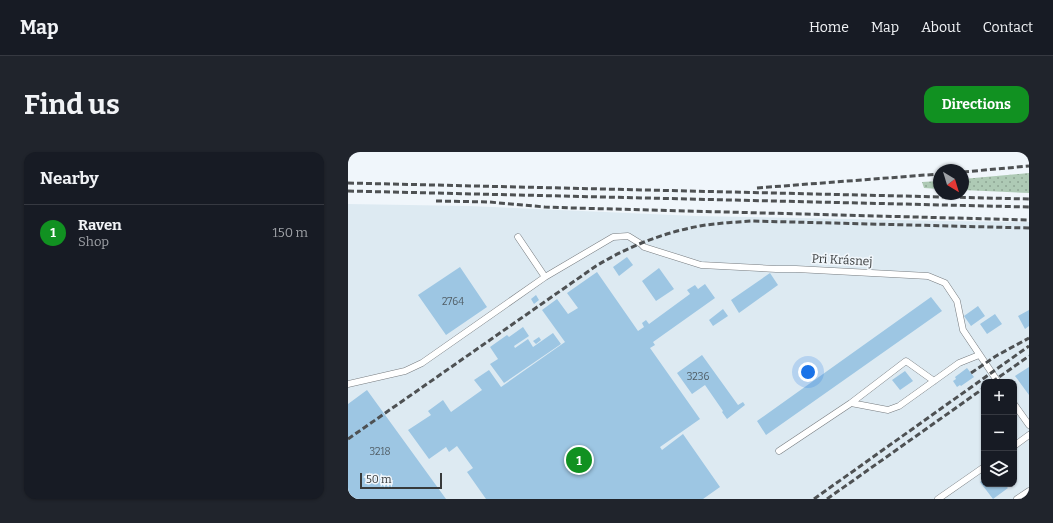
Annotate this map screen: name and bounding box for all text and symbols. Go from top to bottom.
text: Map [20,16,59,39]
text: Home [809,19,849,36]
text: Map [871,19,899,36]
text: About [921,19,961,36]
text: Contact [983,19,1033,36]
button: Directions [924,86,1029,123]
text: Find us [24,88,120,121]
north arrow [933,164,969,200]
text: Nearby [40,168,99,189]
text: Raven [78,216,122,234]
text: 1 [50,225,56,240]
text: 150 m [272,225,308,240]
text: Shop [78,234,109,249]
street label: Pri Krásnej [811,251,873,269]
house number: 2764 [442,296,464,308]
your location [798,362,818,382]
house number: 3236 [687,371,709,383]
map controls [981,379,1017,487]
button: + [981,379,1017,415]
button: − [981,415,1017,451]
pin: 1 [566,445,592,475]
house number: 3218 [369,446,391,458]
button: layers [981,451,1017,487]
scale bar [360,471,442,490]
text: 50 m [366,473,392,486]

